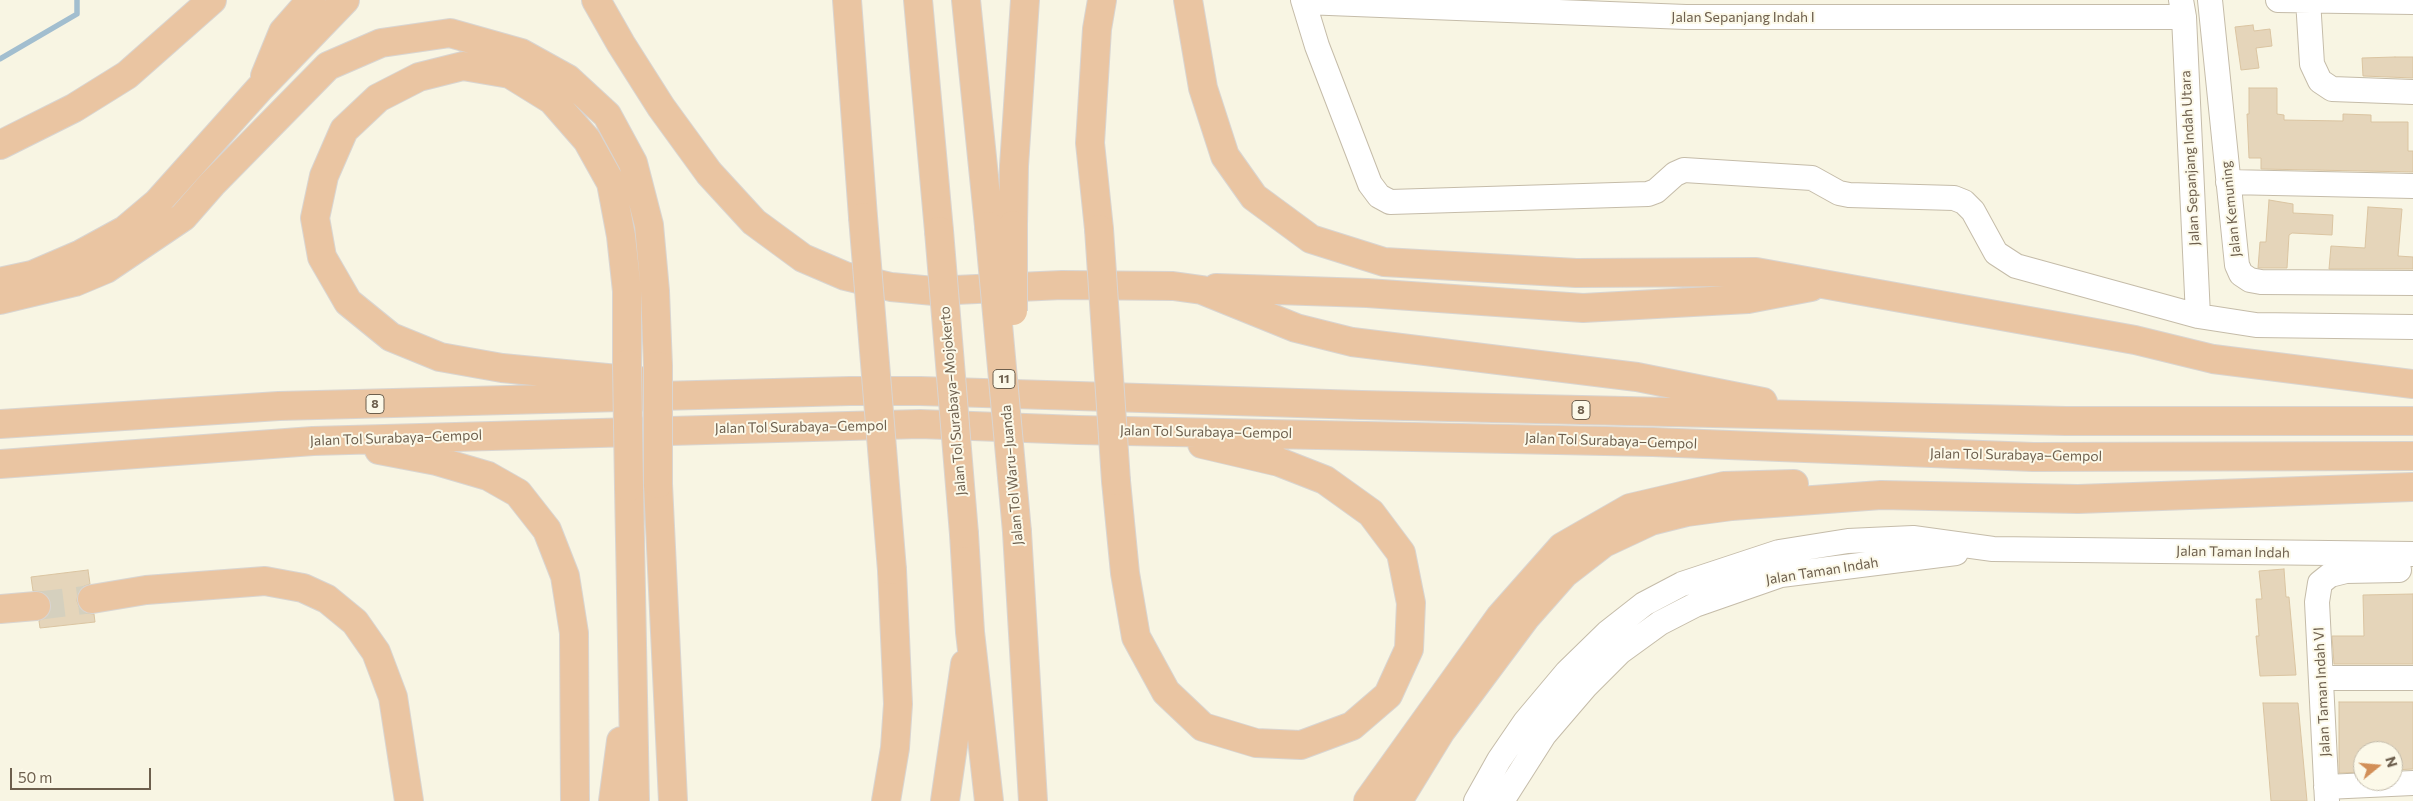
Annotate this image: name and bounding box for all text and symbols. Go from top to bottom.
street label: Jalan Sepanjang Indah I [1671,9,1815,25]
street label: Jalan Sepanjang Indah Utara [2177,70,2203,246]
street label: Jalan Kemuning [2218,160,2244,258]
street label: Jalan Tol Surabaya–Mojokerto [936,305,970,497]
road number: 11 [993,369,1015,388]
road number: 8 [366,394,384,414]
road number: 8 [1572,400,1590,420]
street label: Jalan Tol Waru–Juanda [998,404,1026,546]
street label: Jalan Tol Surabaya–Gempol [715,417,887,437]
street label: Jalan Tol Surabaya–Gempol [1120,422,1292,442]
street label: Jalan Tol Surabaya–Gempol [310,427,482,449]
street label: Jalan Tol Surabaya–Gempol [1525,430,1697,452]
street label: Jalan Tol Surabaya–Gempol [1930,445,2102,465]
street label: Jalan Taman Indah [2176,543,2290,561]
street label: Jalan Taman Indah [1765,554,1879,588]
street label: Jalan Taman Indah VI [2310,627,2334,757]
north arrow [2353,741,2403,791]
text: N [2382,754,2402,769]
scale bar [12,758,154,790]
text: 50 m [18,768,52,786]

